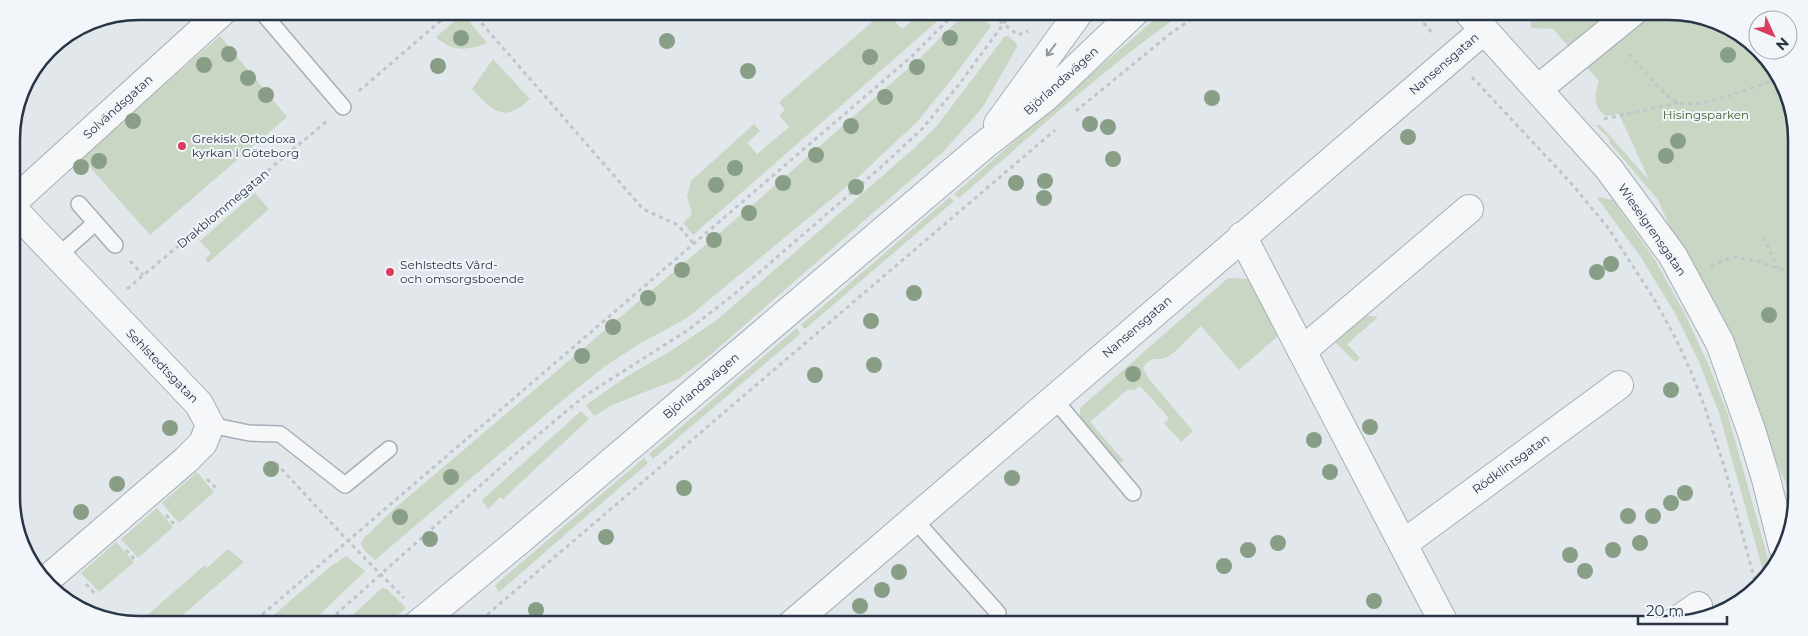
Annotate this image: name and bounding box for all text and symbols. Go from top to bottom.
north arrow [1748,10,1798,60]
street label: Nansensgatan [1406,29,1481,98]
text: N [1772,34,1793,54]
street label: Björlandavägen [1020,43,1101,118]
one-way arrow [1046,43,1057,57]
street label: Solvändsgatan [80,71,156,142]
park label: Hisingsparken [1663,107,1749,122]
place label: Grekisk Ortodoxa kyrkan i Göteborg [192,131,299,160]
marker: Grekisk Ortodoxa kyrkan i Göteborg [176,140,188,152]
street label: Drakblommegatan [174,166,272,251]
street label: Wieselgrensgatan [1615,181,1690,279]
place label: Sehlstedts Vård- och omsorgsboende [400,257,524,286]
marker: Sehlstedts Vård- och omsorgsboende [384,266,396,278]
street label: Nansensgatan [1099,292,1174,361]
street label: Sehlstedtsgatan [123,325,202,406]
street label: Björlandavägen [659,349,742,422]
street label: Rödklintsgatan [1469,431,1552,497]
scale bar [1638,594,1727,626]
text: 20 m [1646,601,1684,620]

